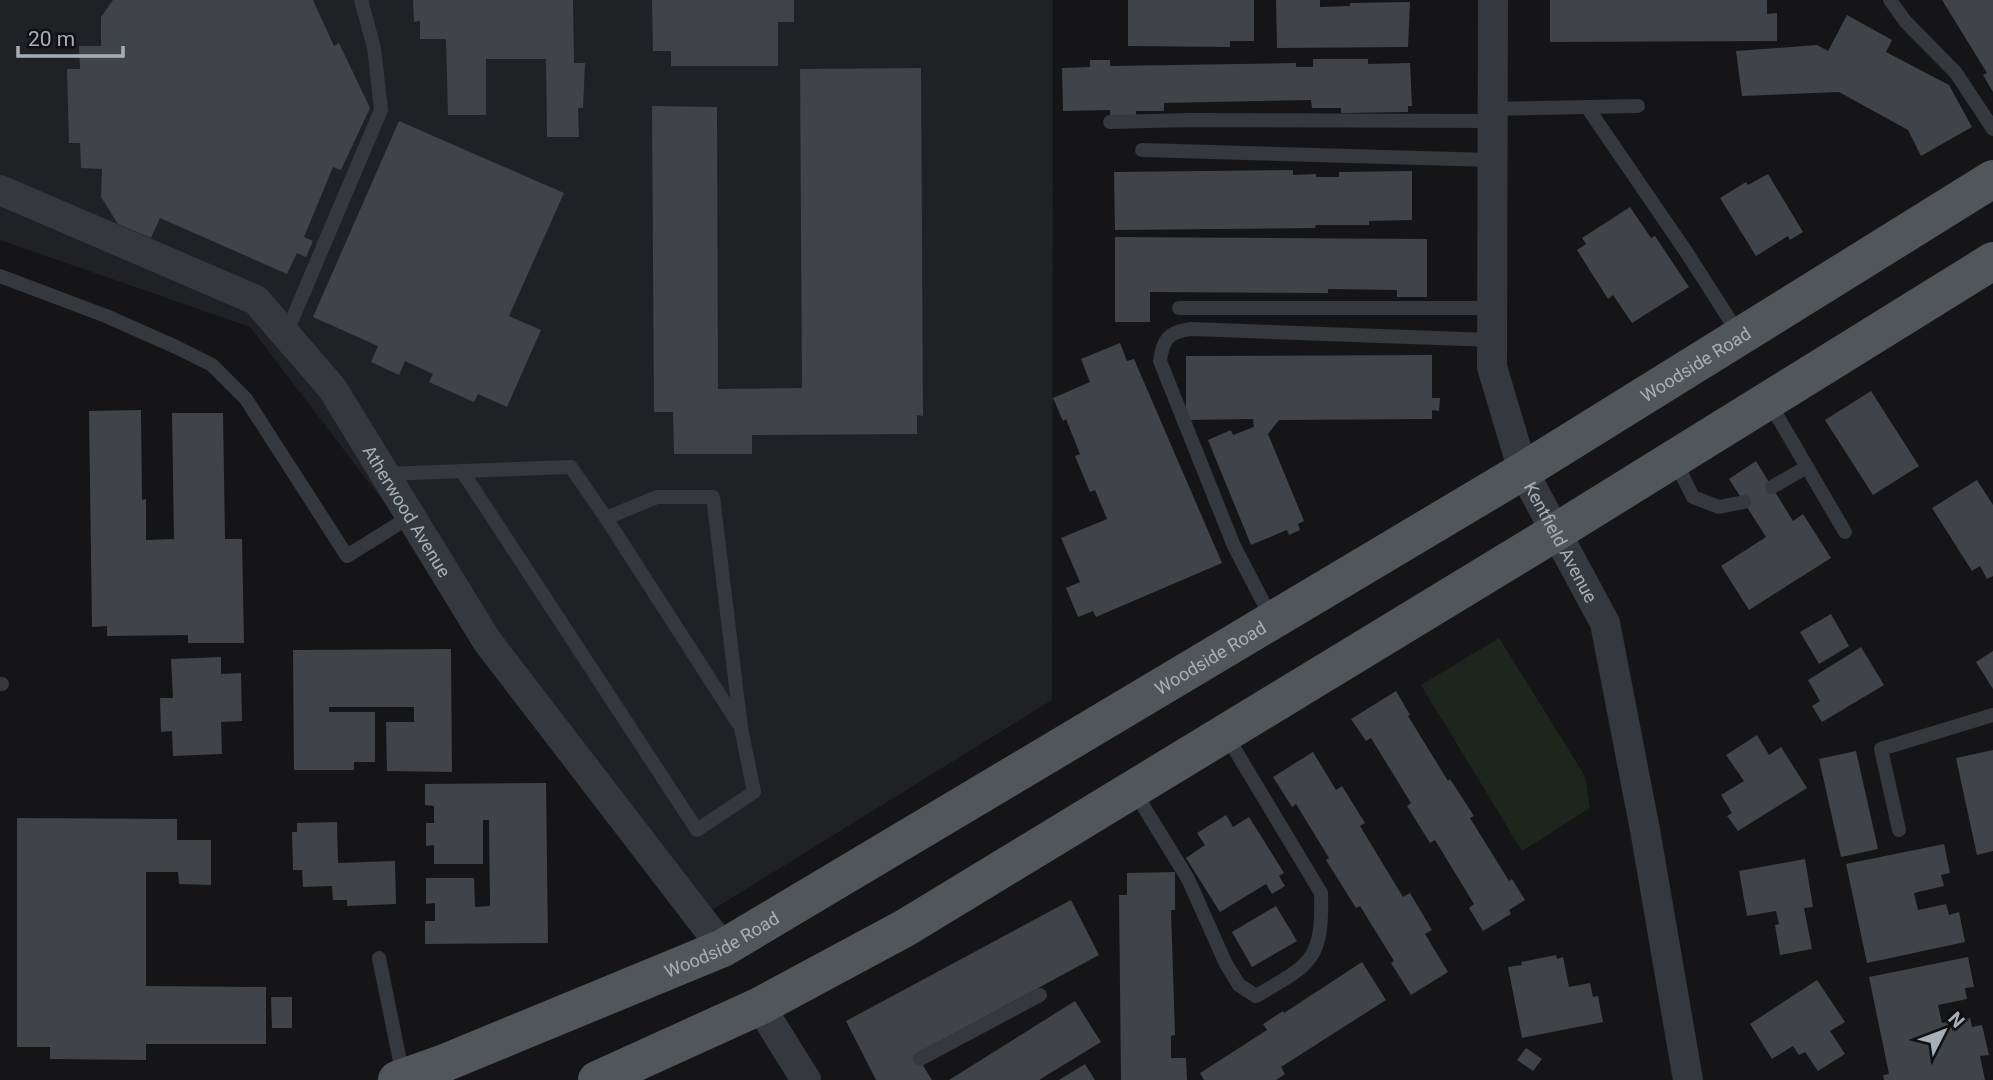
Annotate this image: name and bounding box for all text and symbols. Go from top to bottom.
scale bar [18,14,122,58]
text: 20 m [28,27,75,51]
street label: Woodside Road [1636,322,1754,406]
street label: Atherwood Avenue [359,441,456,581]
street label: Kentfield Avenue [1520,478,1602,606]
street label: Woodside Road [1151,616,1270,699]
street label: Woodside Road [661,907,783,982]
north arrow [1909,996,1979,1066]
text: N [1943,1007,1969,1033]

